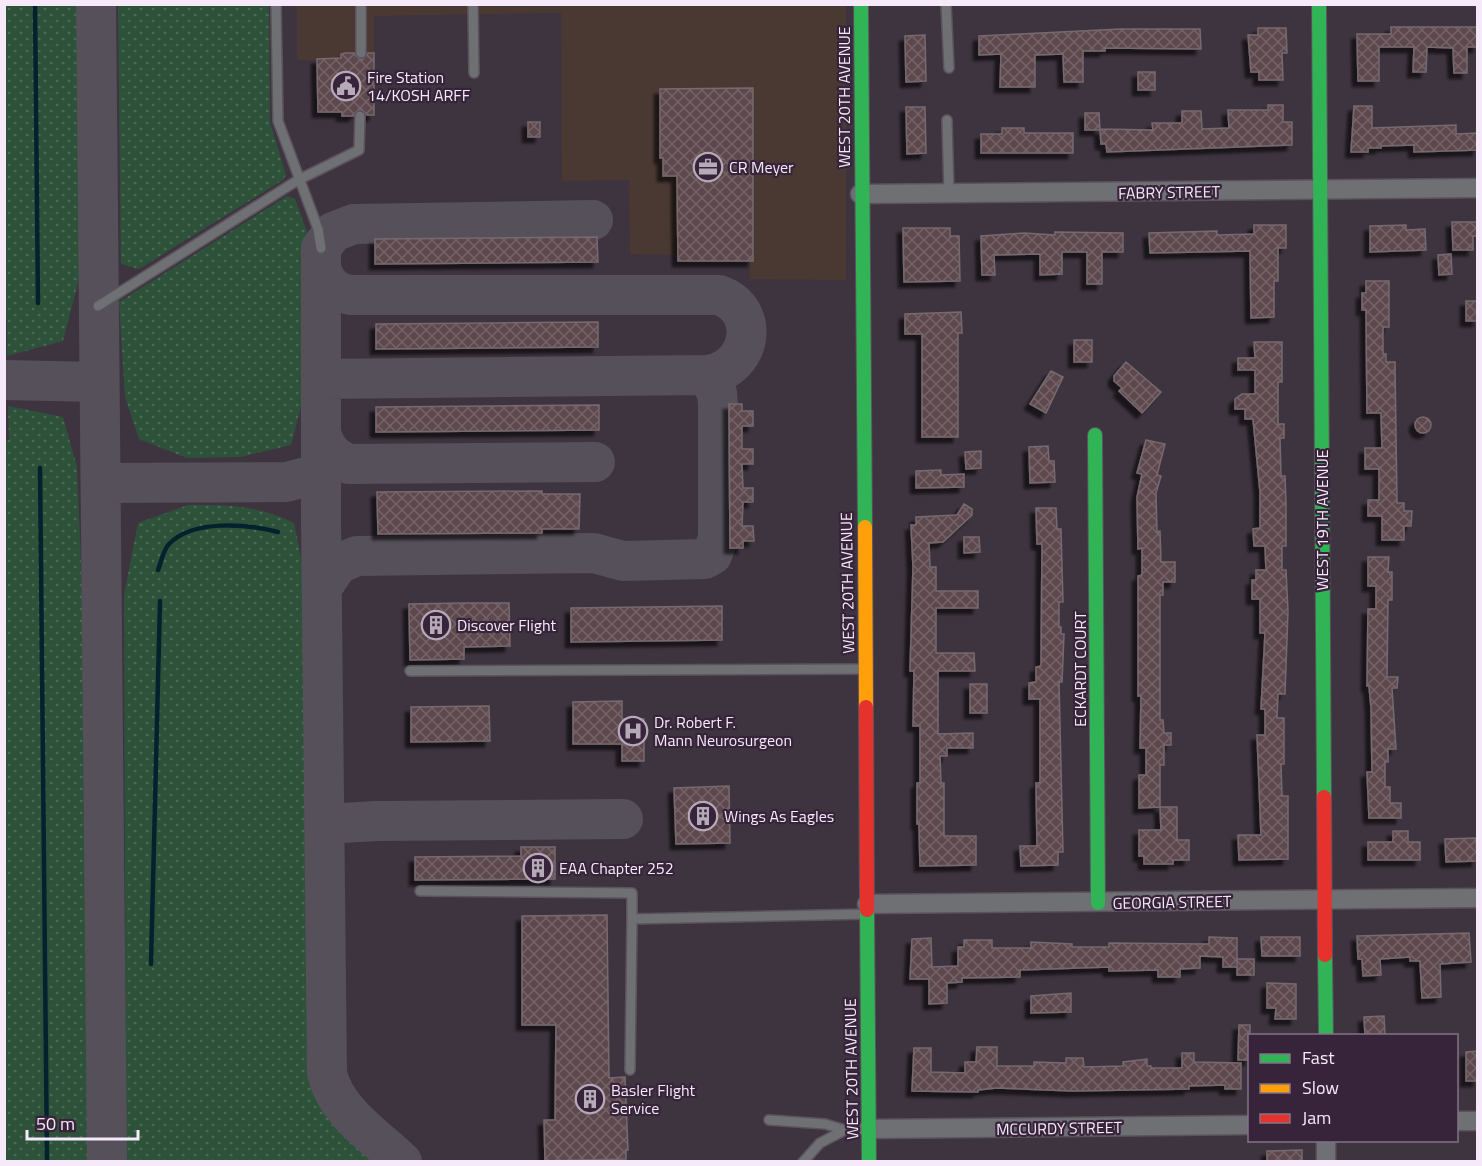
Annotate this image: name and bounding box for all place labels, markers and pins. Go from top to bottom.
place label: Fire Station 14/KOSH ARFF [367,65,470,107]
public building icon: Fire Station 14/KOSH ARFF [330,70,362,102]
office icon: CR Meyer [692,151,724,183]
place label: CR Meyer [729,155,794,179]
building icon: Discover Flight [420,609,452,641]
place label: Discover Flight [457,613,557,637]
place label: Dr. Robert F. Mann Neurosurgeon [654,710,792,752]
hospital icon: Dr. Robert F. Mann Neurosurgeon [617,715,649,747]
building icon: Wings As Eagles [687,800,719,832]
place label: Wings As Eagles [724,804,834,828]
building icon: EAA Chapter 252 [522,852,554,884]
place label: EAA Chapter 252 [559,856,674,880]
place label: Basler Flight Service [611,1078,696,1120]
building icon: Basler Flight Service [574,1083,606,1115]

